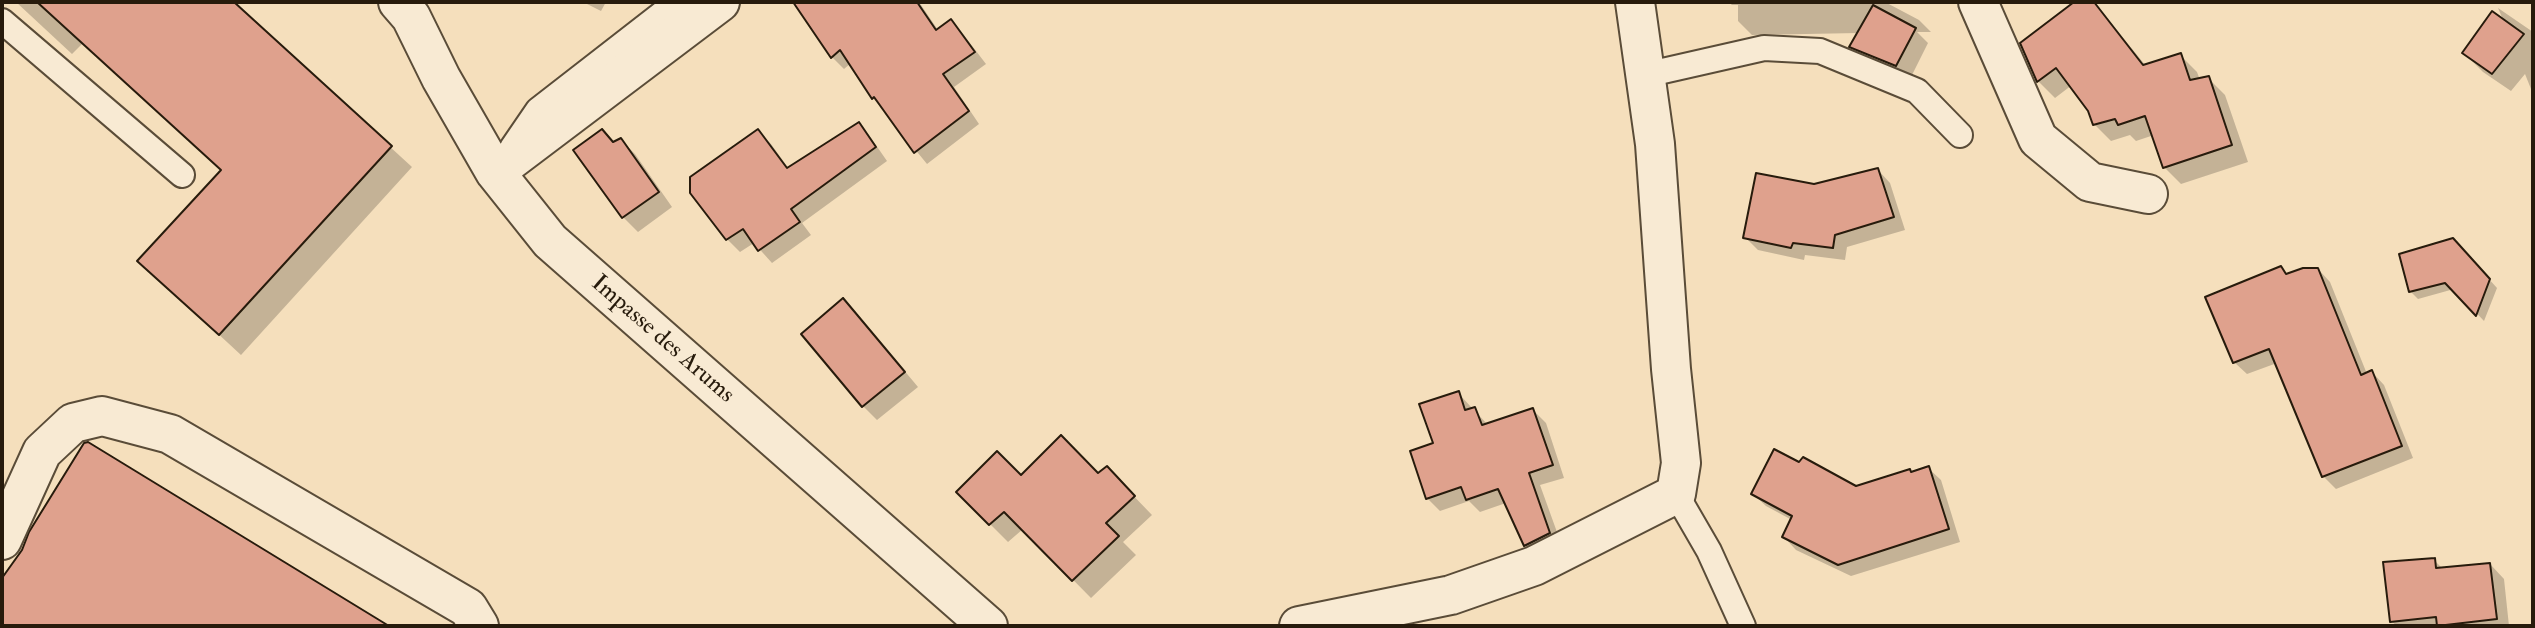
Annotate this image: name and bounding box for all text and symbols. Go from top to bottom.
street label: Impasse des Arums [584,270,740,410]

